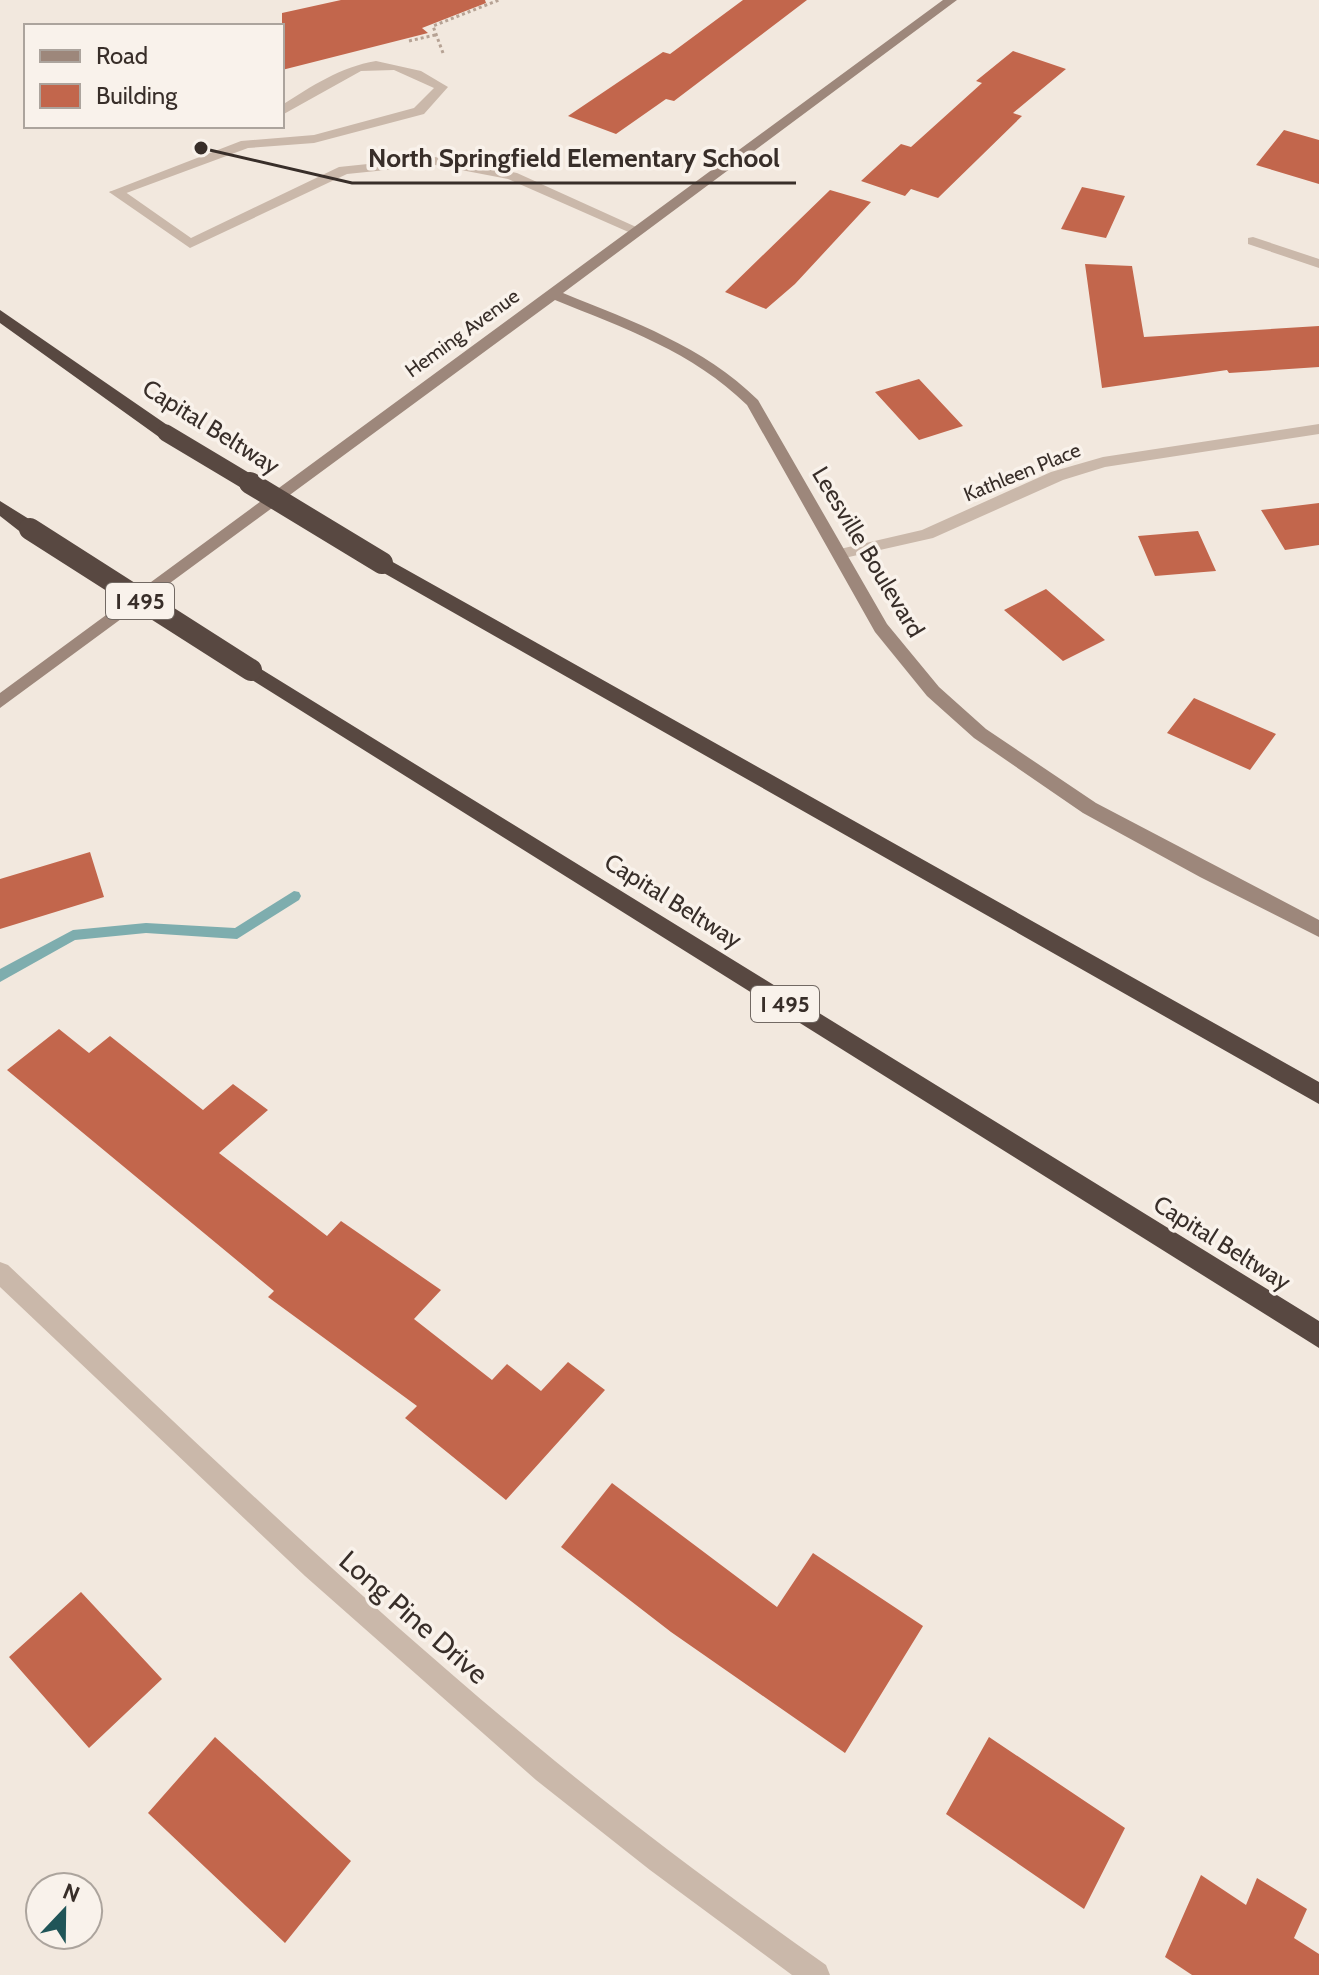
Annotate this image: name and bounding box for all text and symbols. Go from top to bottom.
legend [24,24,284,128]
text: Road [96,41,148,70]
text: Building [96,81,178,110]
callout: North Springfield Elementary School [352,133,796,183]
text: North Springfield Elementary School [368,142,780,174]
street label: Heming Avenue [400,284,524,382]
street label: Capital Beltway [137,373,285,480]
street label: Kathleen Place [960,438,1084,506]
street label: Leesville Boulevard [806,461,931,642]
road number: I 495 [106,583,174,619]
street label: Capital Beltway [599,847,747,954]
road number: I 495 [751,986,819,1022]
street label: Capital Beltway [1148,1189,1296,1296]
street label: Long Pine Drive [333,1543,495,1691]
north arrow [24,1871,104,1951]
text: N [59,1877,84,1908]

